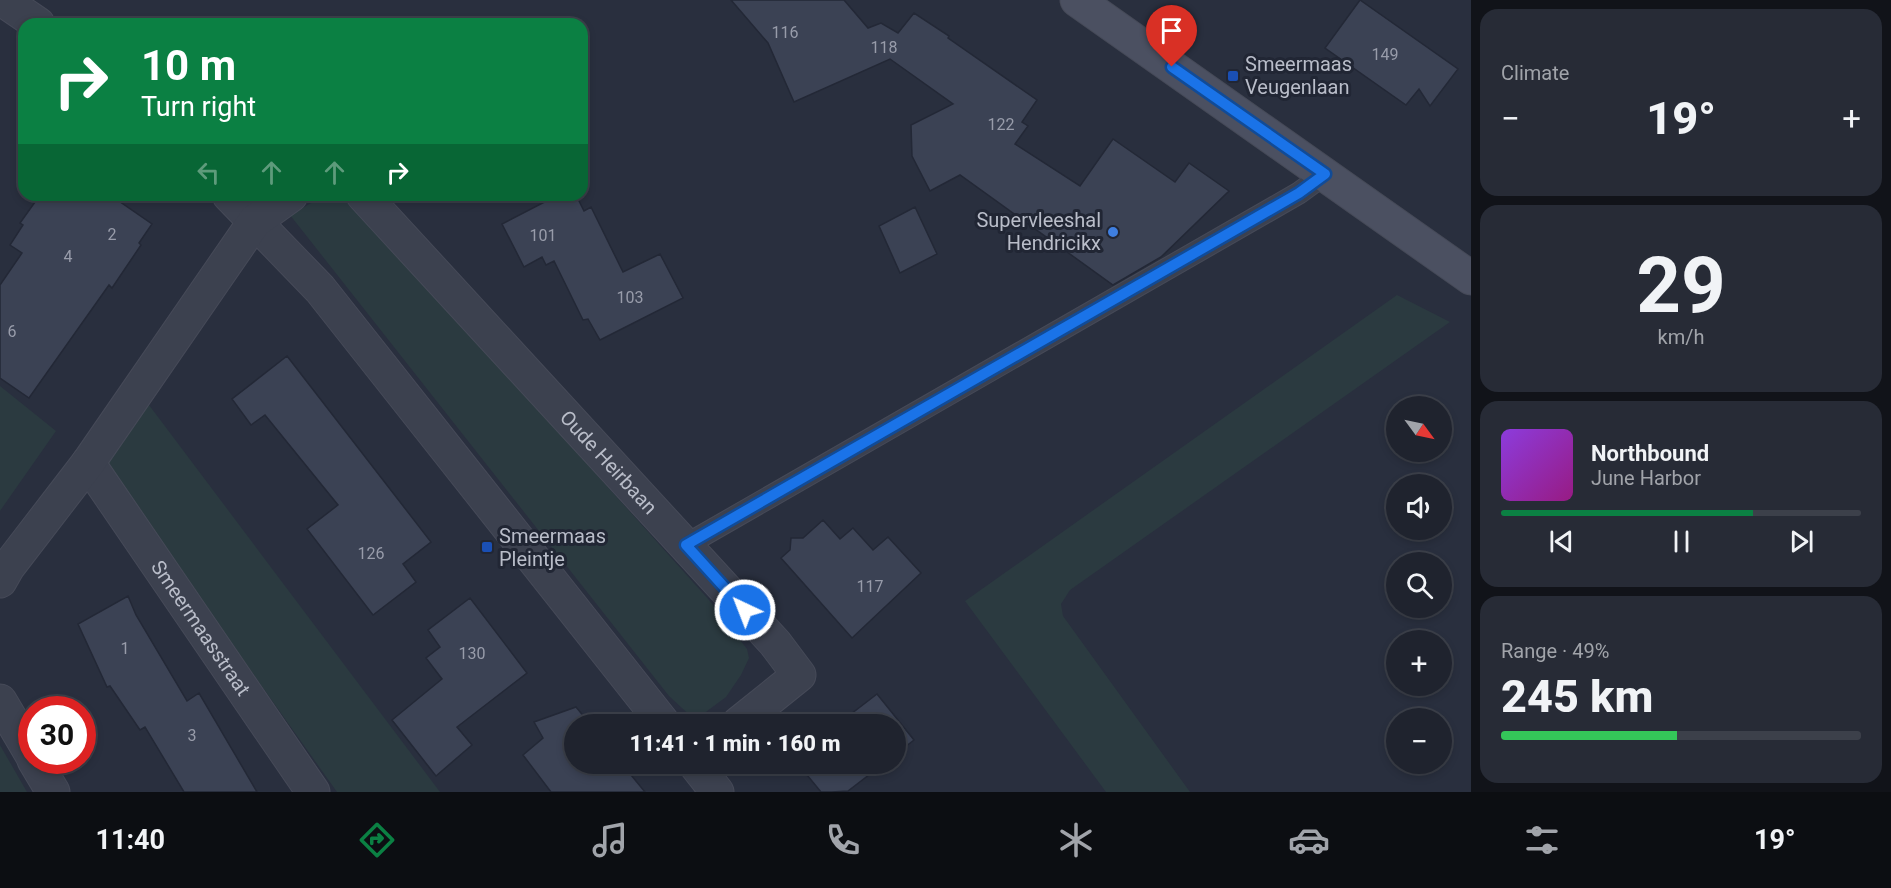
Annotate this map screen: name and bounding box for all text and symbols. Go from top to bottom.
pin [1146,5,1197,67]
icon: arrive [1155,14,1188,47]
house number: 116 [772,23,798,42]
house number: 118 [871,38,897,57]
text: 10 m [141,41,236,90]
icon: right [42,42,120,120]
house number: 149 [1372,45,1398,64]
place label: Smeermaas Veugenlaan [1245,52,1352,99]
text: Climate [1501,61,1569,85]
marker: Smeermaas Veugenlaan [1226,69,1240,83]
text: Turn right [141,91,256,123]
text: 19° [1646,92,1716,145]
text: − [1501,99,1520,138]
text: + [1842,99,1861,138]
house number: 122 [988,115,1014,134]
icon: left [192,156,225,189]
icon: ahead [255,156,288,189]
icon: ahead [318,156,351,189]
icon: right [381,156,414,189]
place label: Supervleeshal Hendricikx [976,208,1101,255]
house number: 2 [108,225,117,244]
marker: Supervleeshal Hendricikx [1106,225,1120,239]
house number: 101 [530,226,556,245]
text: 29 [1636,240,1726,331]
house number: 4 [64,247,73,266]
house number: 103 [617,288,643,307]
house number: 6 [8,322,17,341]
text: km/h [1658,325,1704,349]
north arrow [1386,396,1452,462]
map controls [1386,396,1452,774]
street label: Oude Heirbaan [555,405,662,519]
text: Northbound [1591,441,1709,466]
text: June Harbor [1591,466,1701,490]
button: sound [1386,474,1452,540]
place label: Smeermaas Pleintje [499,524,606,571]
icon: previous [1545,525,1578,558]
icon: pause [1665,525,1698,558]
icon: next [1785,525,1818,558]
marker: Smeermaas Pleintje [480,540,494,554]
house number: 126 [358,544,384,563]
button: search [1386,552,1452,618]
street label: Smeermaasstraat [146,556,256,700]
house number: 117 [857,577,883,596]
position arrow [713,578,777,642]
button: + [1386,630,1452,696]
house number: 1 [121,639,130,658]
text: Range · 49% [1501,639,1609,663]
house number: 130 [459,644,485,663]
text: 245 km [1501,670,1653,723]
speed limit sign: 30 [18,696,96,774]
button: − [1386,708,1452,774]
house number: 3 [188,726,197,745]
text: 11:41 · 1 min · 160 m [630,731,840,756]
icon: directions [356,819,398,861]
icon: music [589,819,631,861]
icon: phone [822,819,864,861]
icon: climate [1055,819,1097,861]
icon: car [1288,819,1330,861]
icon: filters [1521,819,1563,861]
text: 11:40 [95,824,165,856]
text: 19° [1754,824,1795,856]

